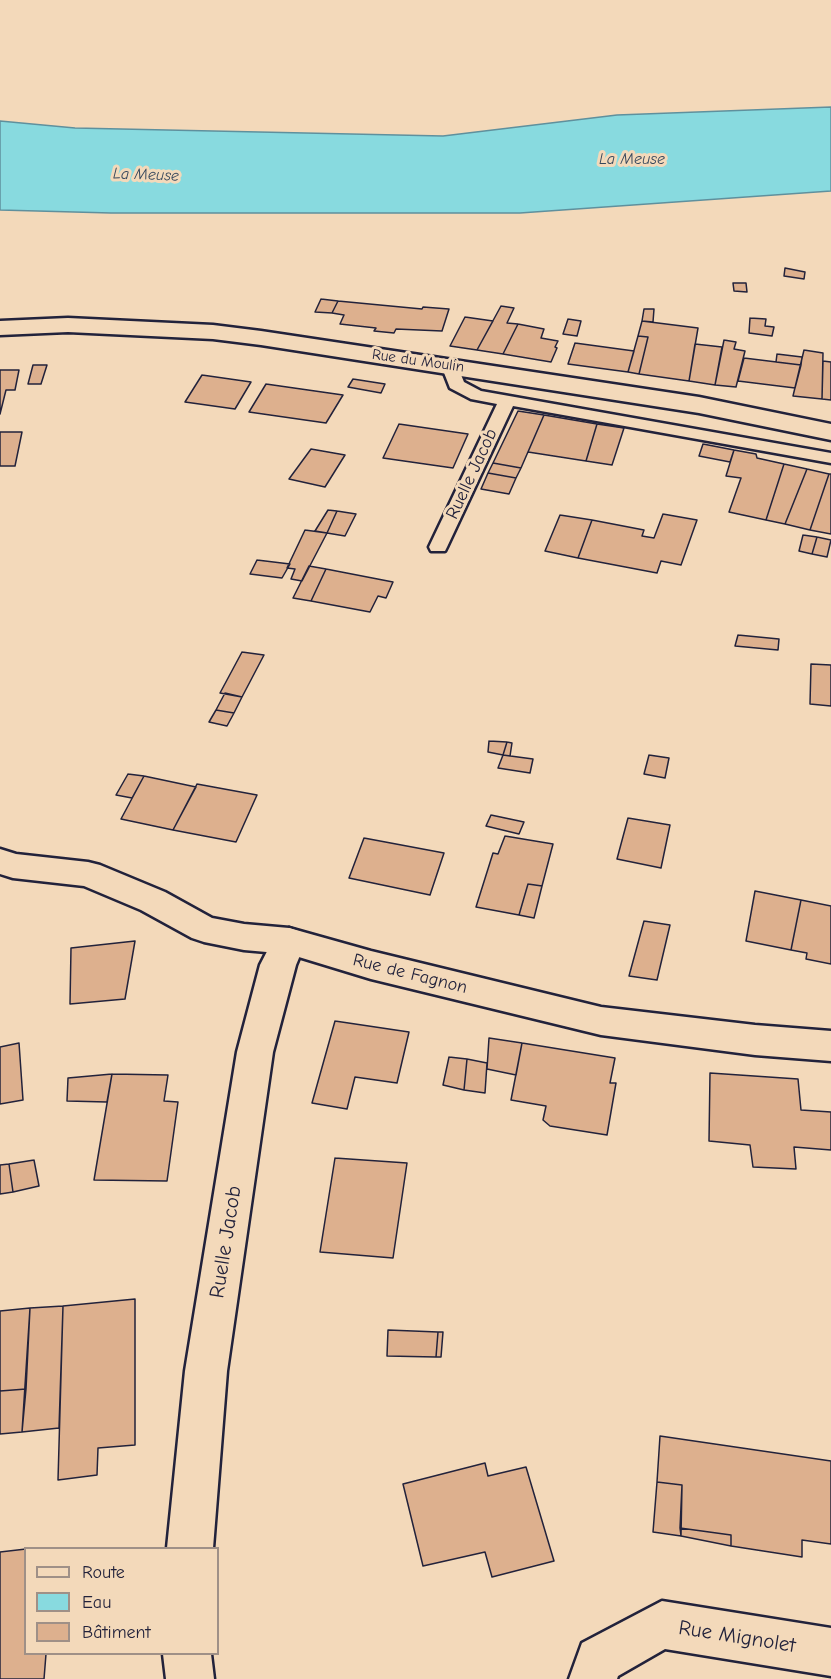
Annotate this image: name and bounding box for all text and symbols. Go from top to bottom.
water label: La Meuse [599,149,665,169]
water label: La Meuse [113,164,179,186]
street label: Rue du Moulin [371,346,465,376]
street label: Ruelle Jacob [442,425,502,523]
street label: Rue de Fagnon [351,949,469,999]
street label: Ruelle Jacob [205,1184,247,1300]
legend [24,1547,219,1655]
text: Route [82,1562,125,1583]
text: Eau [82,1592,111,1613]
street label: Rue Mignolet [677,1615,797,1659]
text: Bâtiment [82,1622,151,1643]

